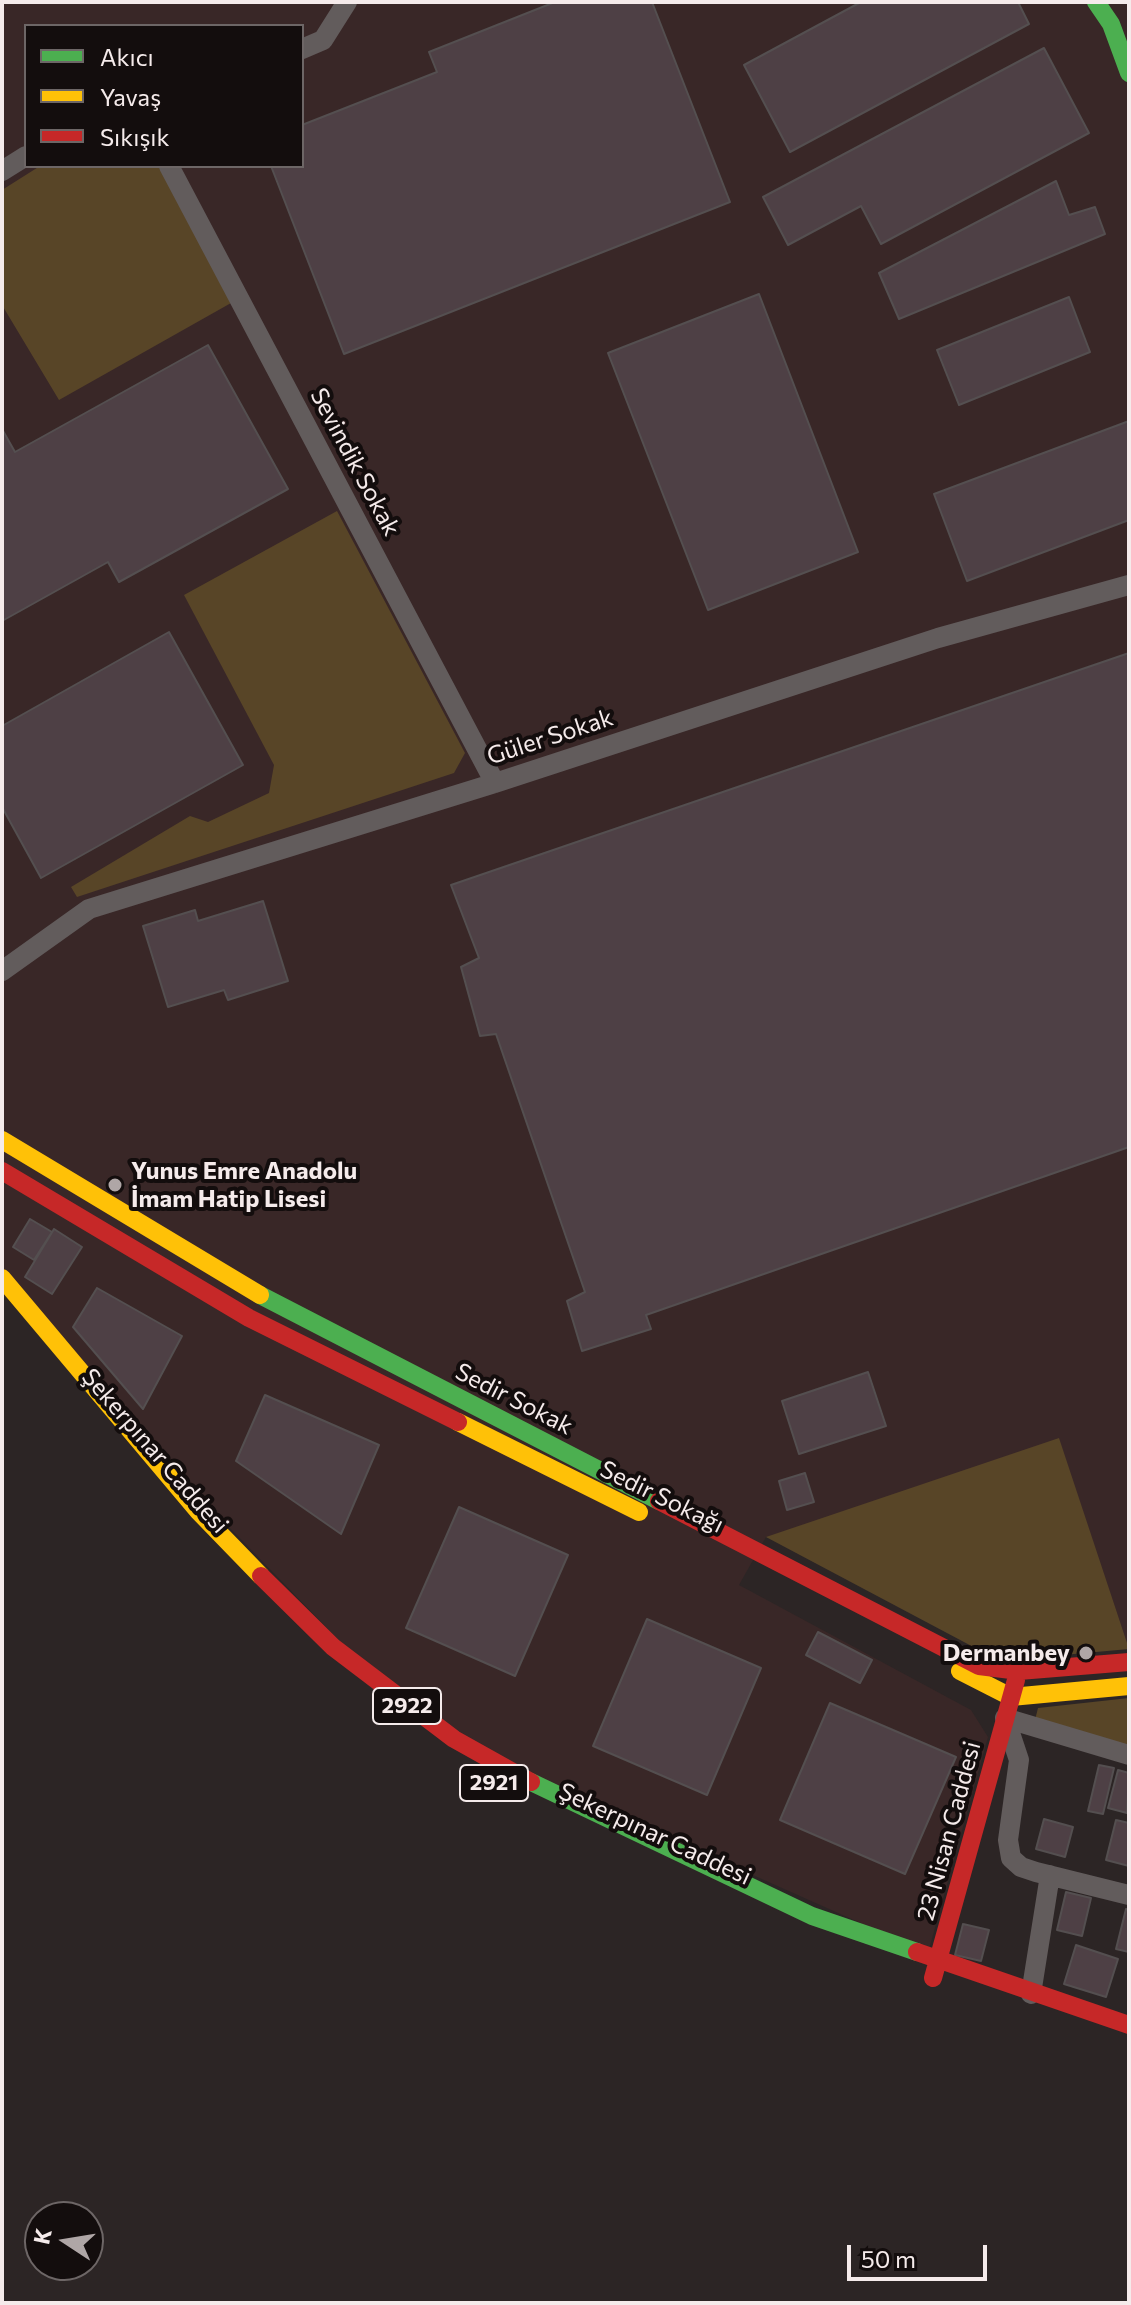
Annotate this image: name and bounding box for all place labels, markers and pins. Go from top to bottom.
place label: Yunus Emre Anadolu İmam Hatip Lisesi [131,1157,357,1213]
marker: Yunus Emre Anadolu İmam Hatip Lisesi [106,1176,124,1194]
place label: Dermanbey [943,1639,1070,1667]
marker: Dermanbey [1077,1644,1095,1662]

